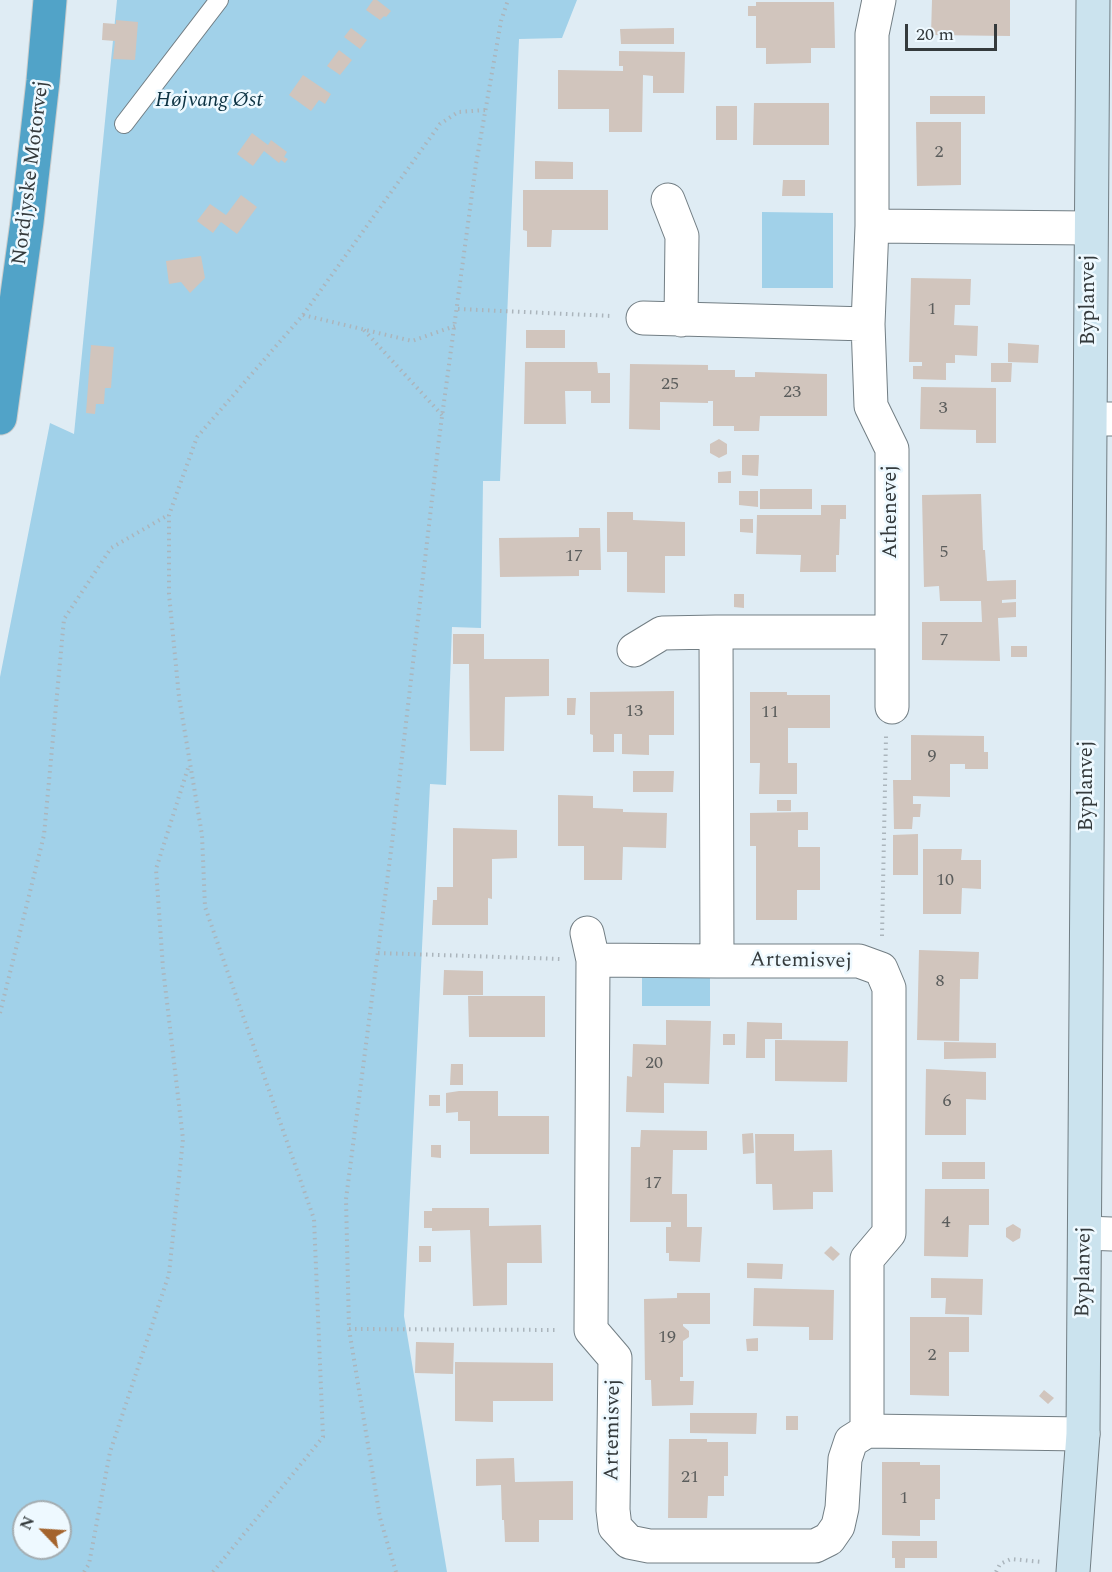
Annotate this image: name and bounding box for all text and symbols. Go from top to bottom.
scale bar [908,12,1000,50]
text: 20 m [916,21,954,48]
street label: Nordjyske Motorvej [8,79,56,267]
park label: Højvang Øst [155,89,263,115]
house number: 2 [935,142,943,164]
street label: Byplanvej [1077,254,1103,346]
house number: 1 [928,299,936,321]
house number: 25 [661,374,679,396]
house number: 23 [783,382,801,404]
house number: 3 [939,398,947,420]
street label: Athenevej [879,465,905,559]
house number: 5 [940,542,948,564]
house number: 17 [565,546,583,568]
house number: 7 [940,630,948,652]
house number: 13 [625,701,643,723]
house number: 11 [761,702,779,724]
street label: Byplanvej [1075,740,1101,832]
house number: 9 [928,746,936,768]
house number: 10 [936,870,954,892]
street label: Artemisvej [750,949,852,975]
house number: 8 [936,971,944,993]
house number: 20 [645,1053,663,1075]
house number: 6 [943,1091,951,1113]
house number: 17 [644,1173,662,1195]
house number: 4 [942,1212,950,1234]
street label: Byplanvej [1072,1226,1098,1318]
house number: 19 [658,1327,676,1349]
house number: 2 [928,1345,936,1367]
street label: Artemisvej [601,1379,627,1481]
house number: 21 [681,1467,699,1489]
house number: 1 [900,1488,908,1510]
north arrow [12,1500,72,1560]
text: N [14,1512,41,1534]

